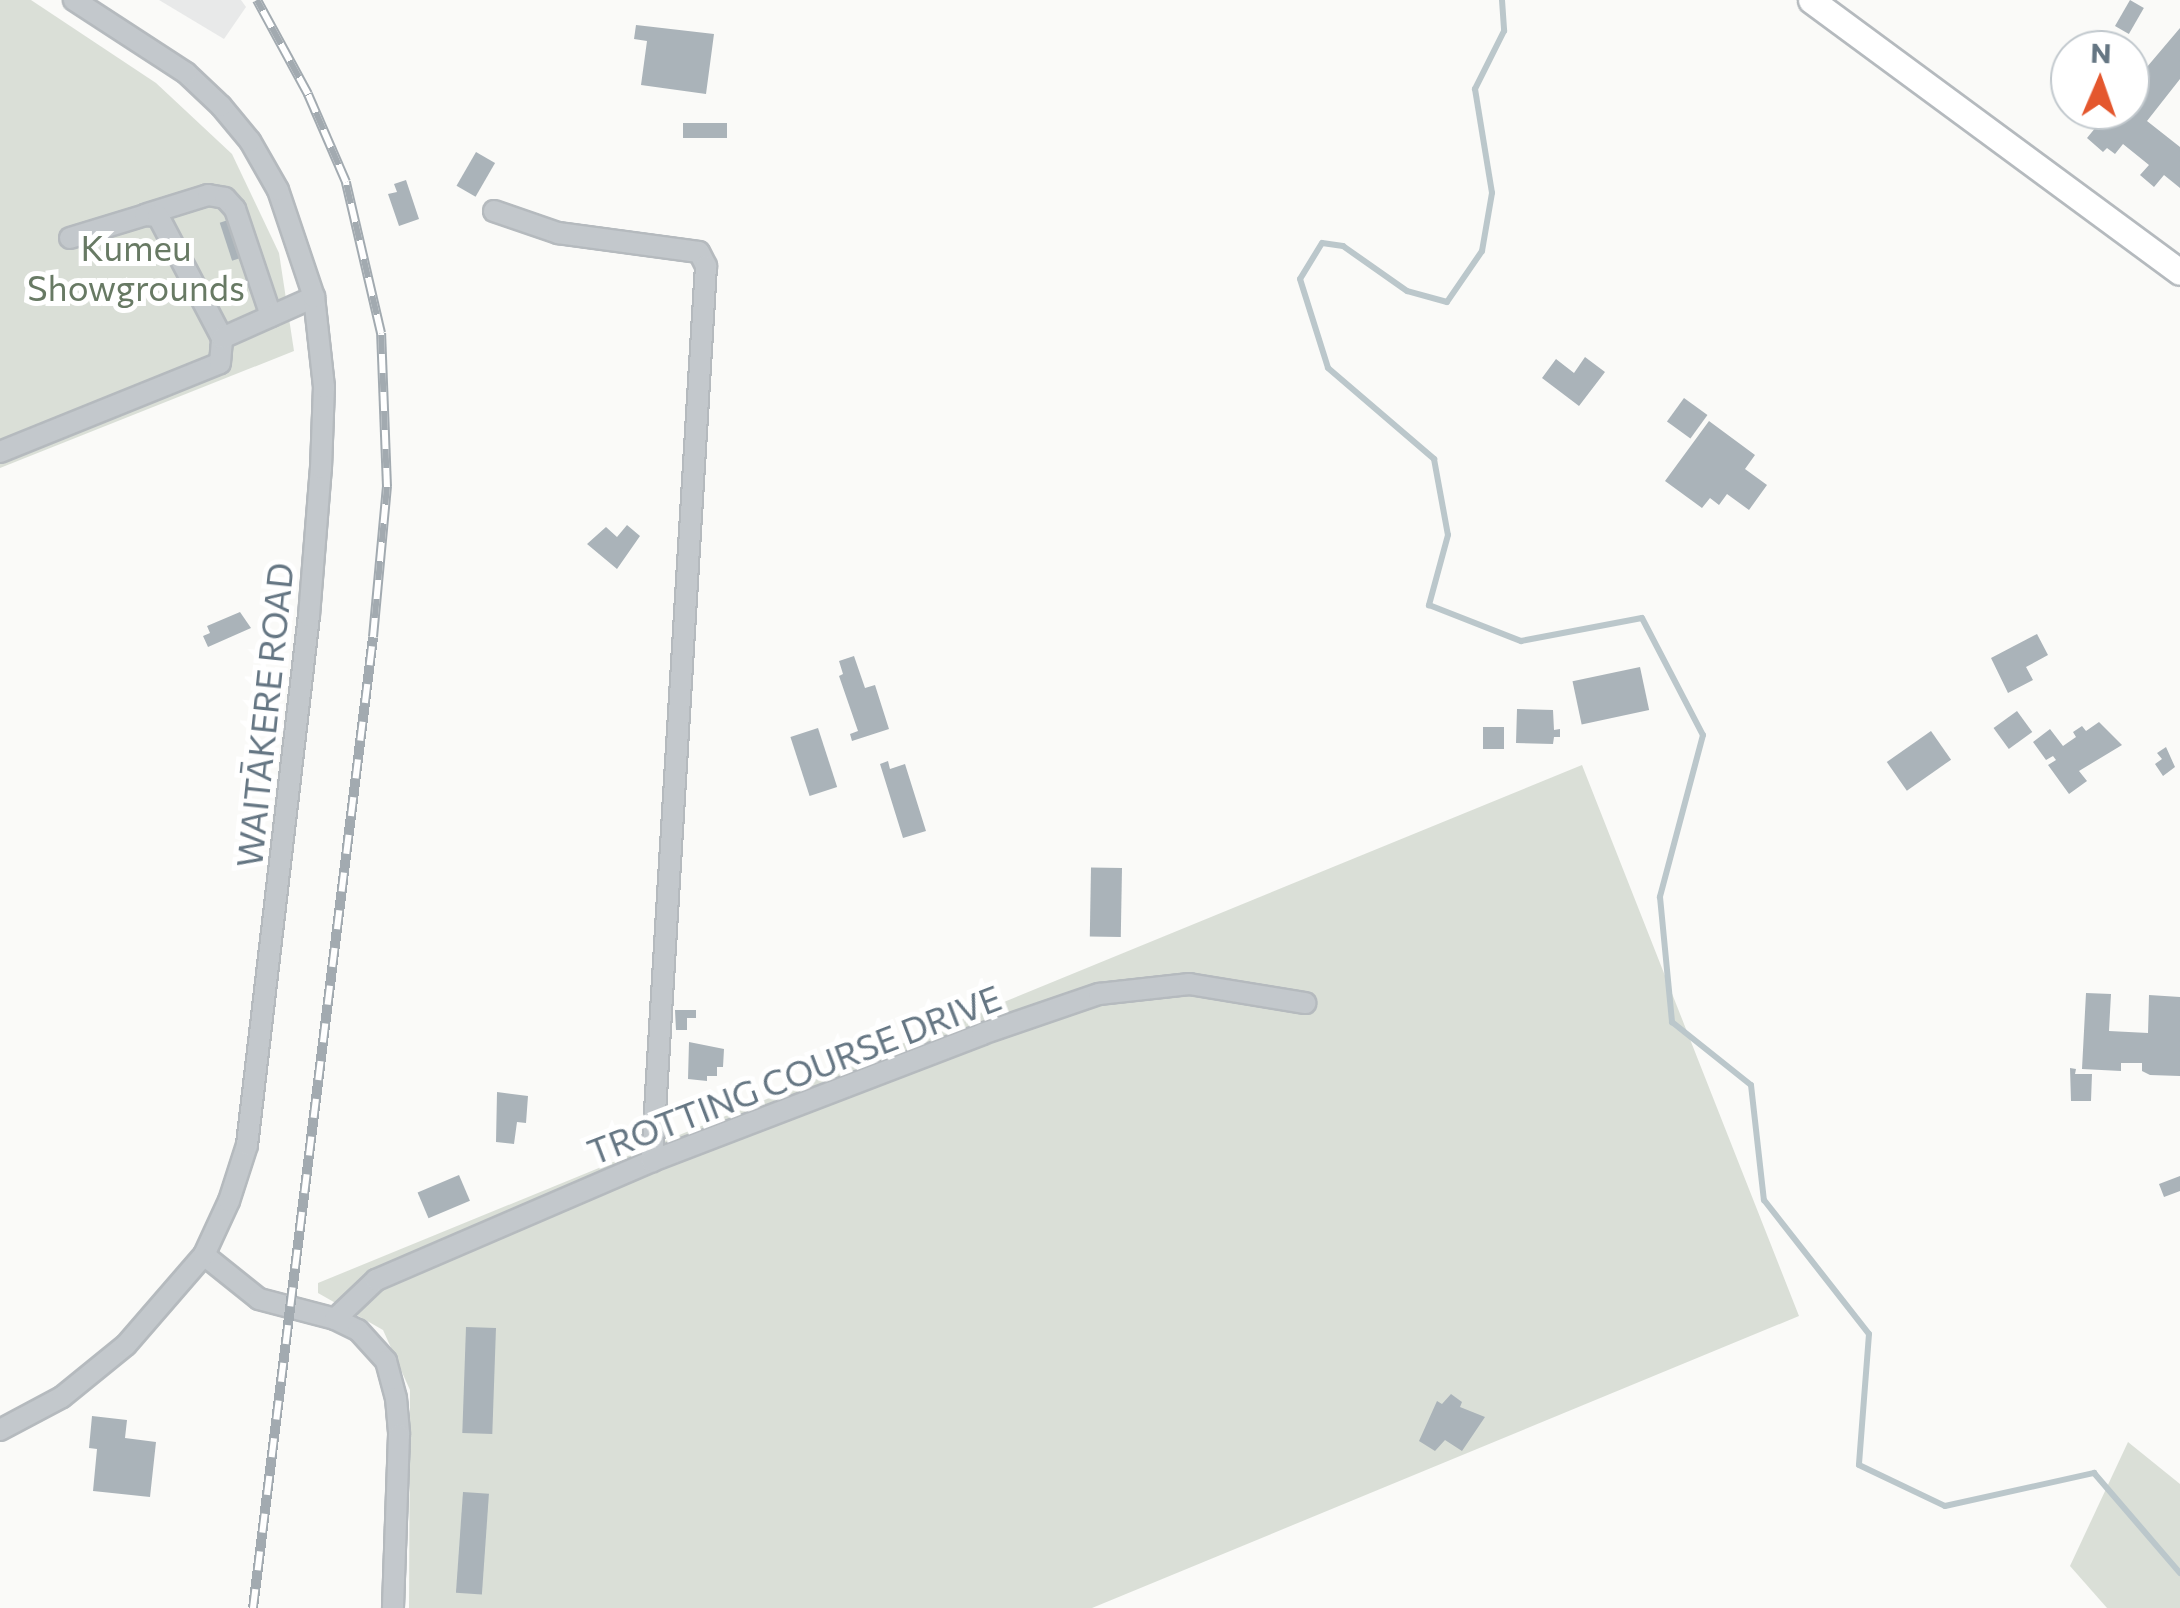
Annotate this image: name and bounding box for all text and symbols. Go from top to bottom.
north arrow [2050,30,2150,130]
text: N [2090,35,2112,69]
park label: Kumeu Showgrounds [27,226,245,308]
street label: WAITĀKERE ROAD [227,561,301,869]
street label: TROTTING COURSE DRIVE [581,976,1007,1172]

